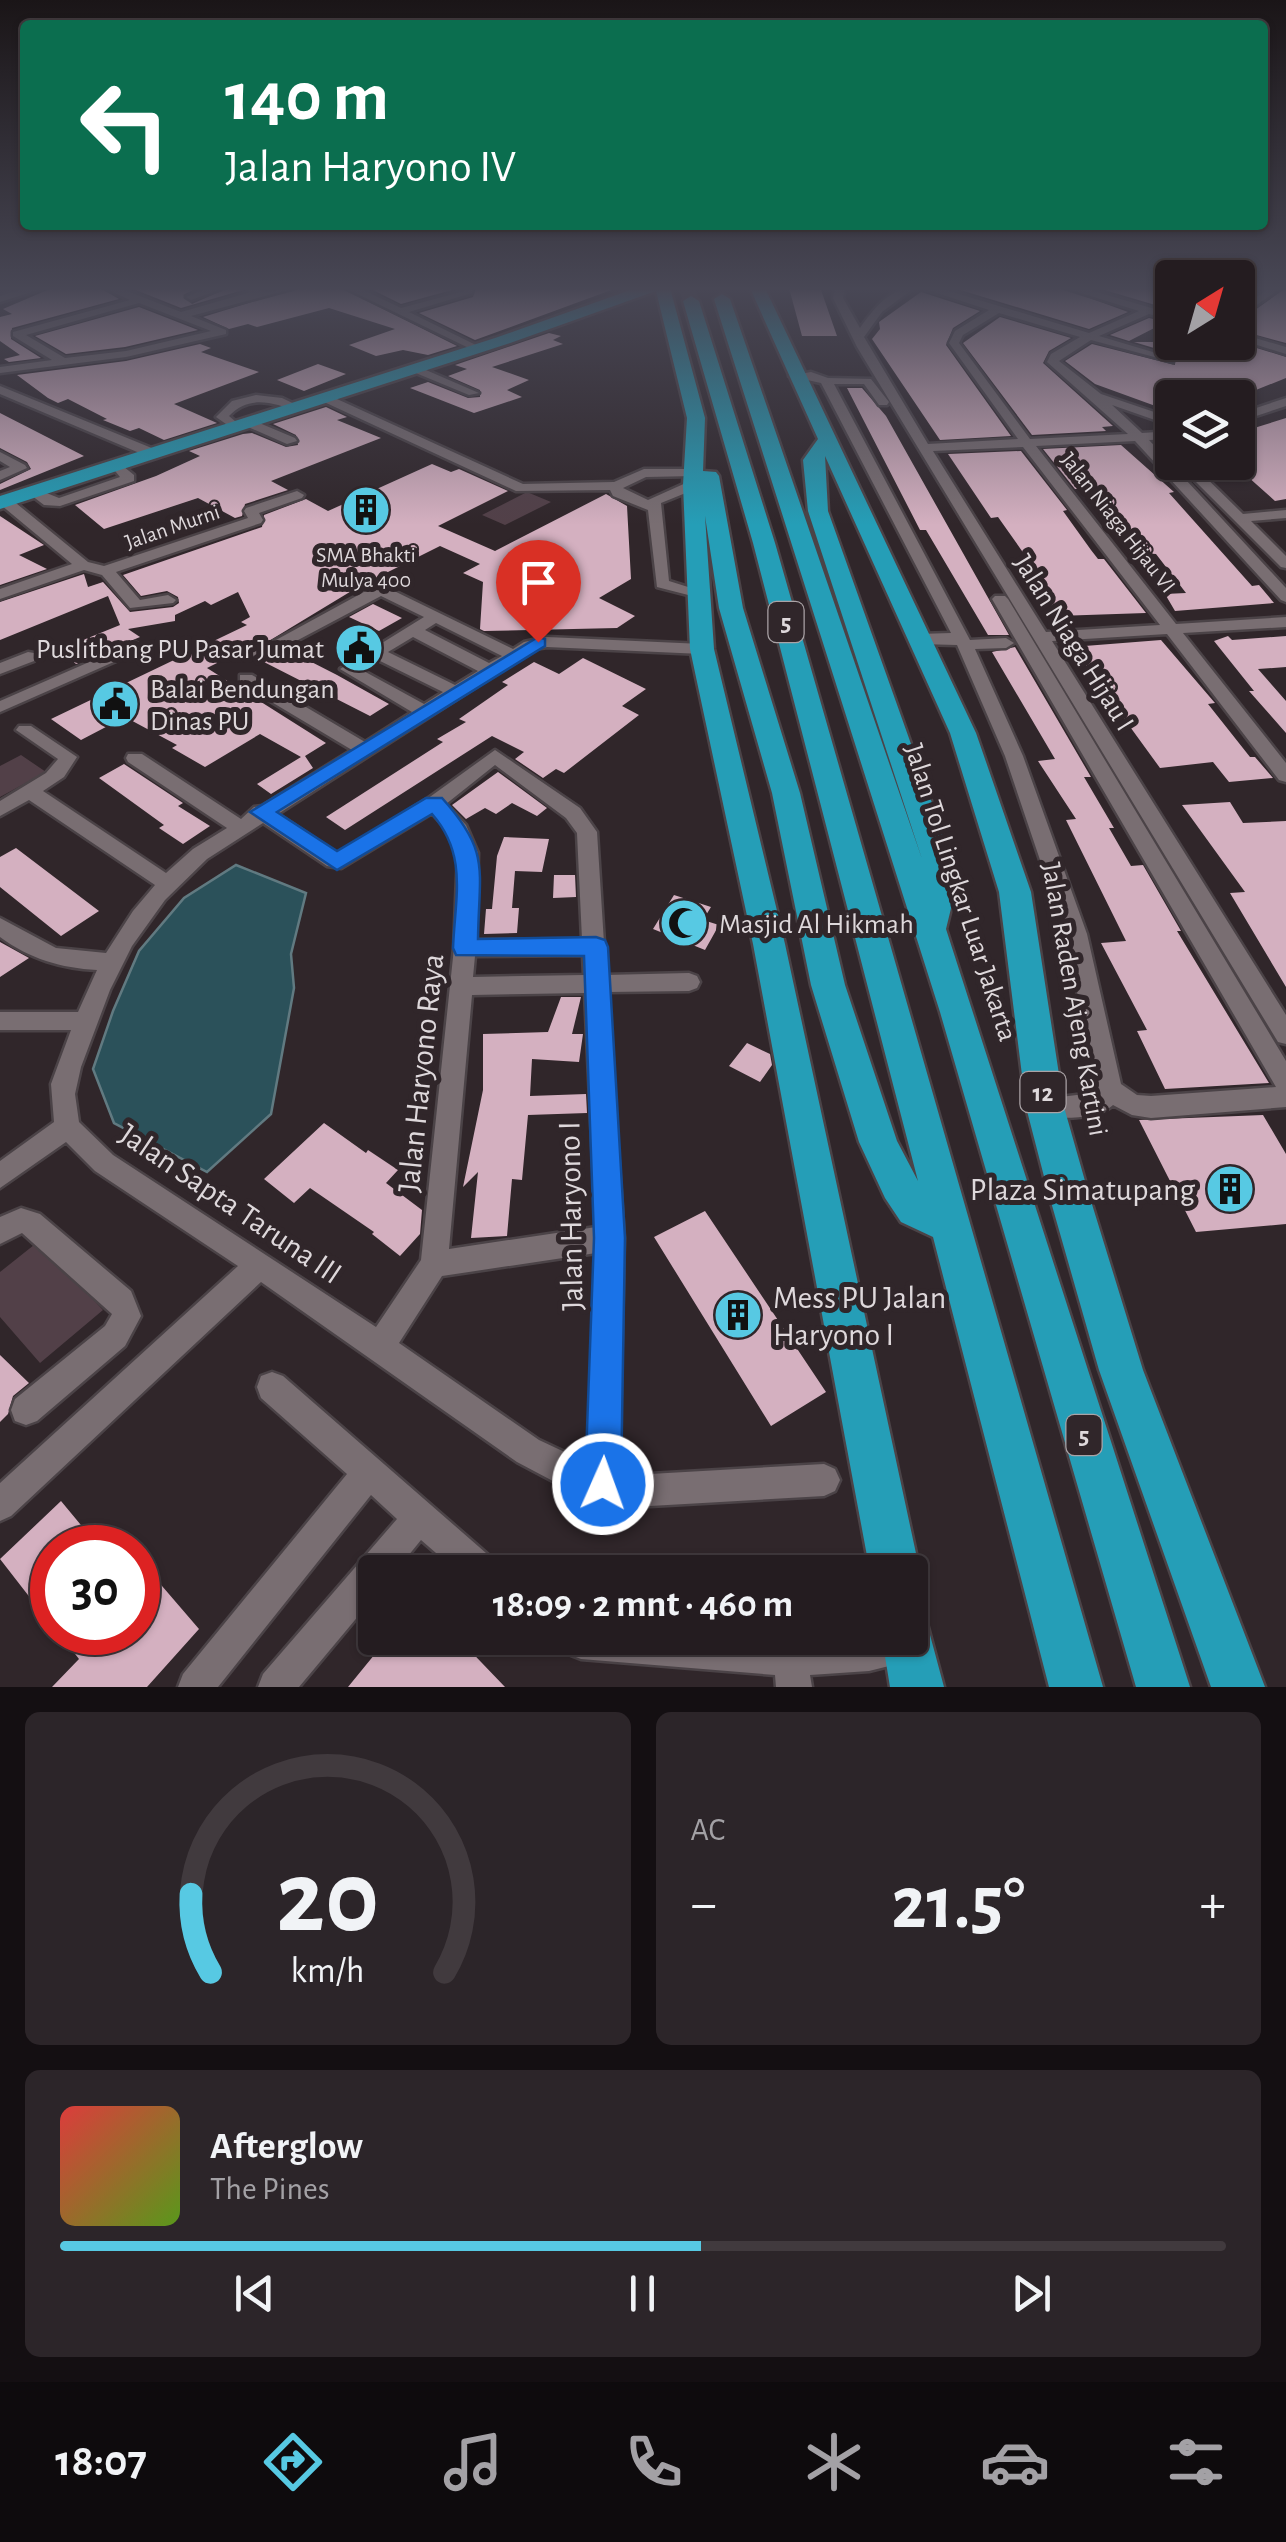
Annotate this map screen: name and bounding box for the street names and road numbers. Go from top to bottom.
street label: Jalan Niaga Hijau VI [1057,448,1180,597]
street label: Jalan Murni [122,500,223,553]
street label: Jalan Niaga Hijau I [1008,550,1139,736]
road number: 5 [768,602,804,642]
street label: Jalan Tol Lingkar Luar Jakarta [899,740,1021,1045]
street label: Jalan Raden Ajeng Kartini [1036,861,1112,1138]
street label: Jalan Haryono Raya [393,952,449,1194]
road number: 12 [1020,1072,1066,1112]
street label: Jalan Sapta Taruna III [113,1118,347,1290]
street label: Jalan Haryono I [553,1121,589,1311]
road number: 5 [1066,1415,1102,1455]

